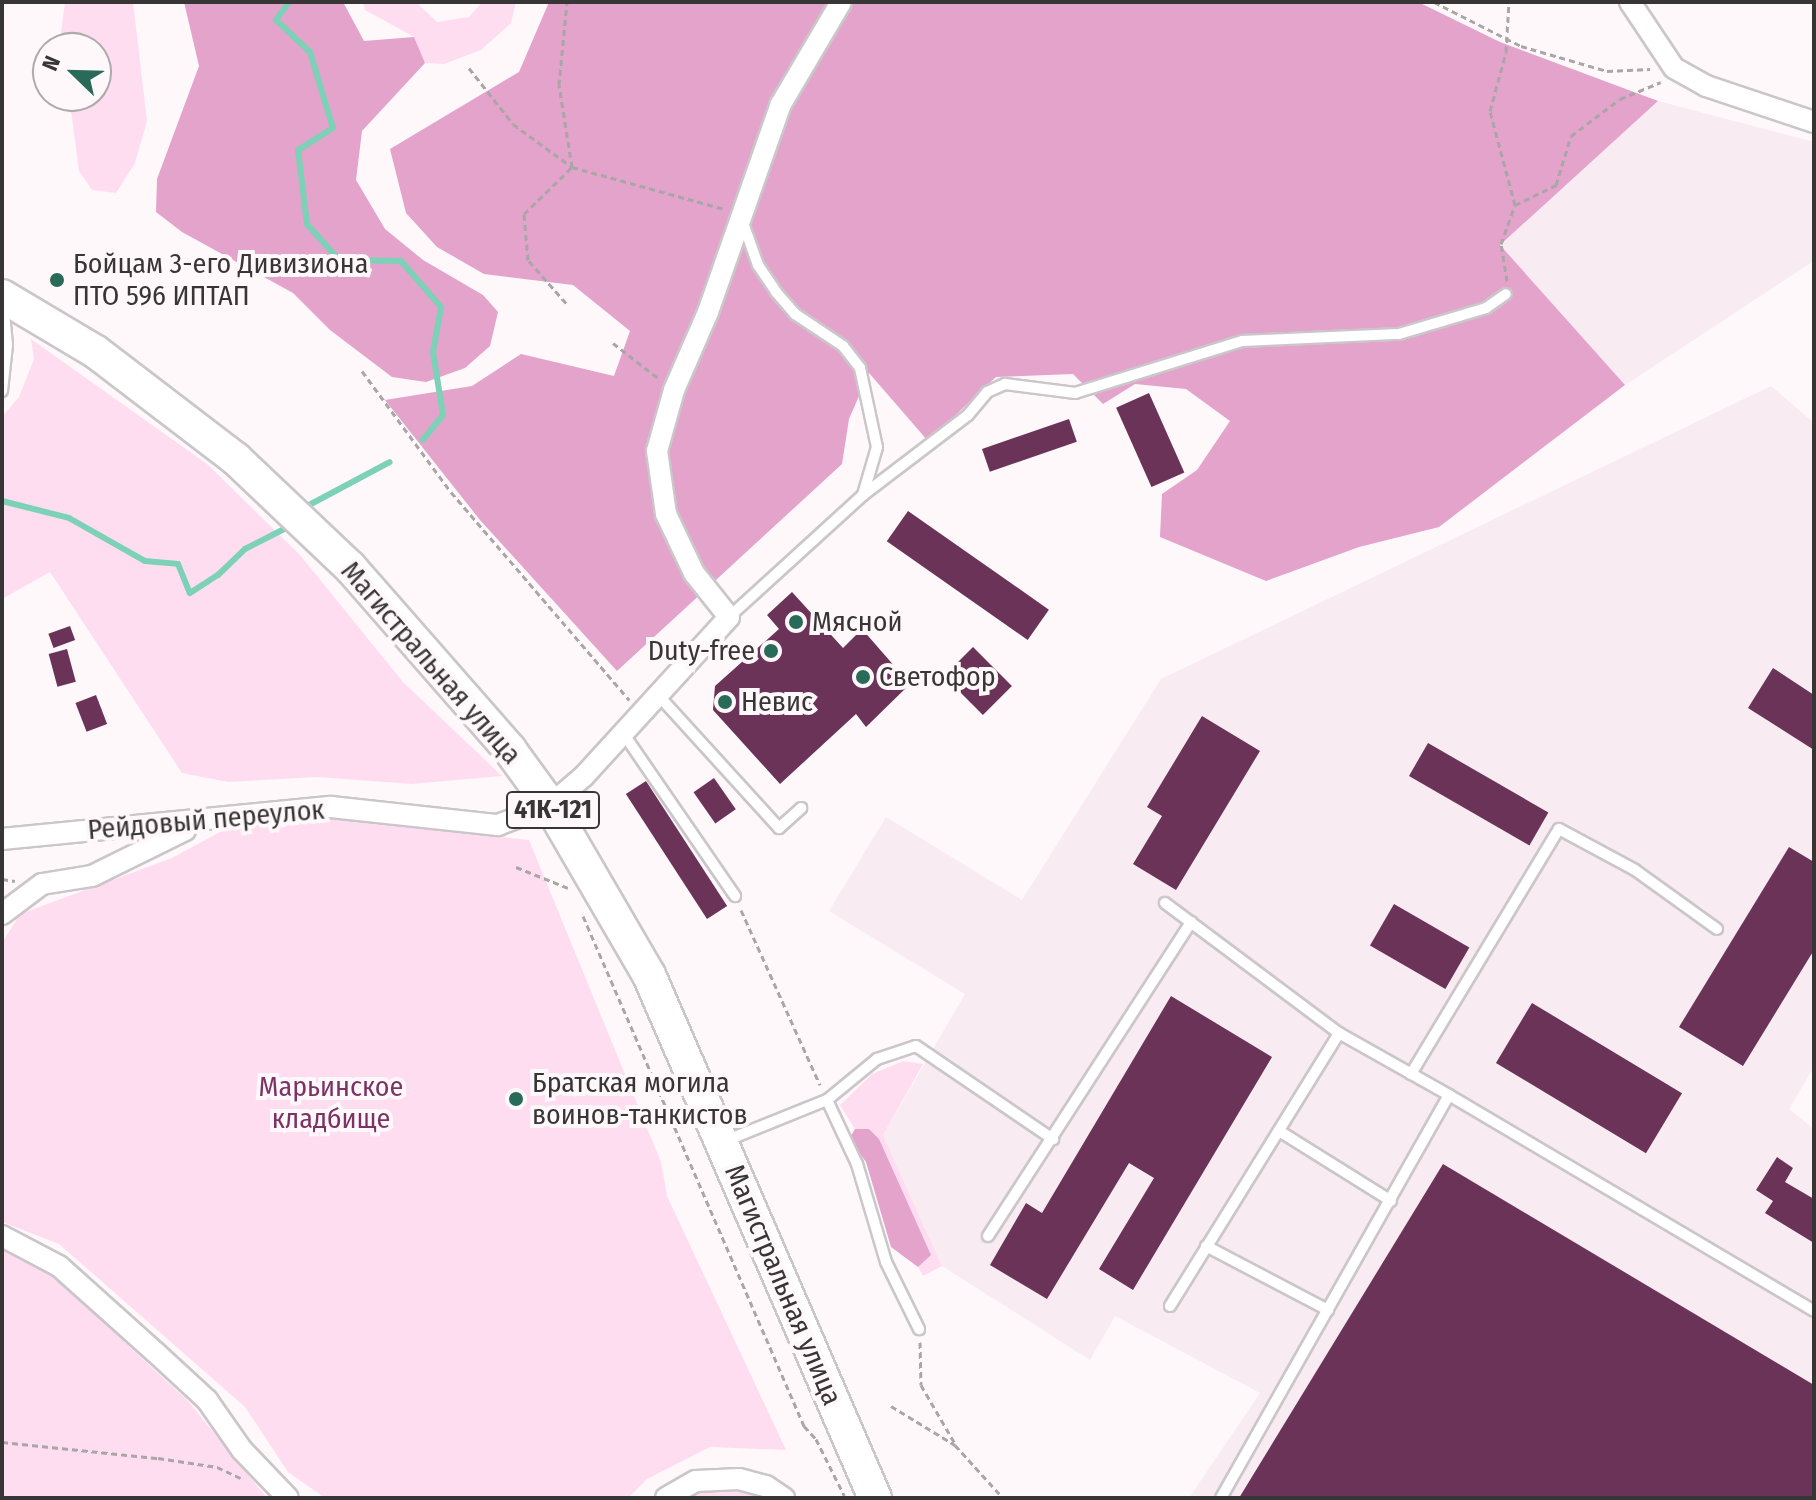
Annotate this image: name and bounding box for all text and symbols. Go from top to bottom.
north arrow [32,32,112,112]
text: N [36,52,66,75]
place label: Бойцам 3-его Дивизиона ПТО 596 ИПТАП [73,247,368,313]
marker: Бойцам 3-его Дивизиона ПТО 596 ИПТАП [48,271,66,289]
street label: Магистральная улица [334,555,528,771]
place label: Мясной [812,605,902,639]
marker: Мясной [787,613,805,631]
place label: Duty-free [648,634,755,668]
marker: Duty-free [762,642,780,660]
place label: Светофор [879,660,996,694]
marker: Светофор [854,668,872,686]
place label: Невис [741,685,813,719]
marker: Невис [716,693,734,711]
road number: 41К-121 [505,788,601,832]
street label: Рейдовый переулок [86,793,326,847]
place label: Братская могила воинов-танкистов [532,1066,748,1132]
park label: Марьинское кладбище [259,1070,403,1136]
marker: Братская могила воинов-танкистов [507,1090,525,1108]
street label: Магистральная улица [717,1160,849,1410]

